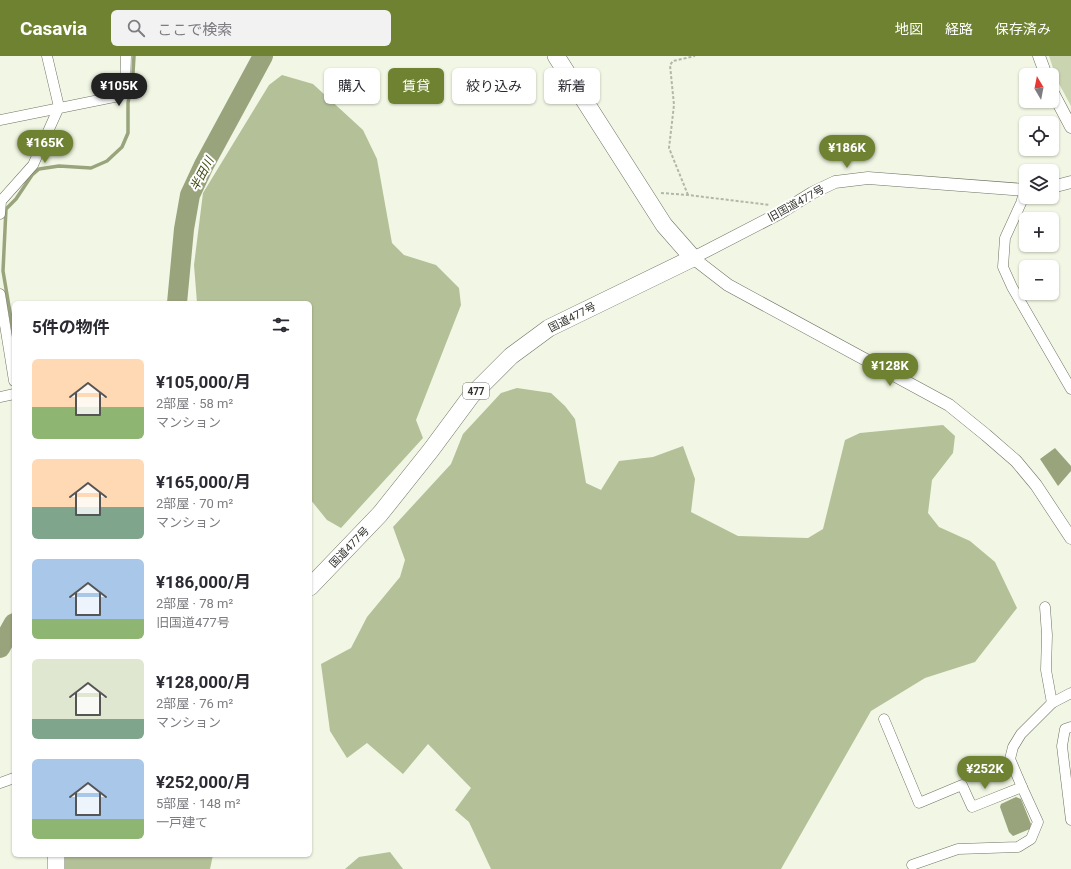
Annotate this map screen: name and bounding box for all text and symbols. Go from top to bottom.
search box [111,10,391,46]
text: Casavia [20,17,87,40]
icon: search [125,17,147,39]
text: ここで検索 [157,21,232,39]
text: 地図 [895,21,923,37]
text: 経路 [945,21,973,37]
text: 保存済み [995,21,1051,37]
chip: 購入 [324,68,380,104]
chip: 賃貸 [388,68,444,104]
chip: 絞り込み [452,68,536,104]
chip: 新着 [544,68,600,104]
north arrow [1019,68,1059,108]
map controls [1019,68,1059,300]
pin: ¥105K [91,73,147,107]
text: ¥105K [100,78,138,93]
button: locate [1019,116,1059,156]
pin: ¥165K [17,130,73,164]
text: ¥165K [26,135,64,150]
pin: ¥186K [819,135,875,169]
text: ¥186K [828,140,866,155]
water label: 半田川 [187,153,218,193]
button: layers [1019,164,1059,204]
street label: 旧国道477号 [766,183,827,224]
button: + [1019,212,1059,252]
button: − [1019,260,1059,300]
street label: 国道477号 [546,300,598,335]
icon: filters [270,314,292,336]
text: 5件の物件 [32,317,110,337]
pin: ¥128K [862,353,918,387]
text: ¥128K [871,358,909,373]
text: ¥105,000/月 [156,372,251,392]
icon: home [64,375,112,423]
road number: 477 [463,383,489,399]
text: 2部屋 · 58 m² [156,396,233,411]
text: マンション [156,415,221,430]
text: ¥165,000/月 [156,472,251,492]
icon: home [64,475,112,523]
text: 2部屋 · 70 m² [156,496,233,511]
text: マンション [156,515,221,530]
street label: 国道477号 [327,524,372,570]
text: ¥186,000/月 [156,572,251,592]
icon: home [64,575,112,623]
text: 2部屋 · 78 m² [156,596,233,611]
text: 旧国道477号 [156,615,230,630]
text: ¥128,000/月 [156,672,251,692]
icon: home [64,675,112,723]
text: 2部屋 · 76 m² [156,696,233,711]
text: マンション [156,715,221,730]
pin: ¥252K [957,756,1013,790]
text: ¥252K [966,761,1004,776]
text: ¥252,000/月 [156,772,251,792]
icon: home [64,775,112,823]
text: 5部屋 · 148 m² [156,796,240,811]
text: 一戸建て [156,815,208,830]

